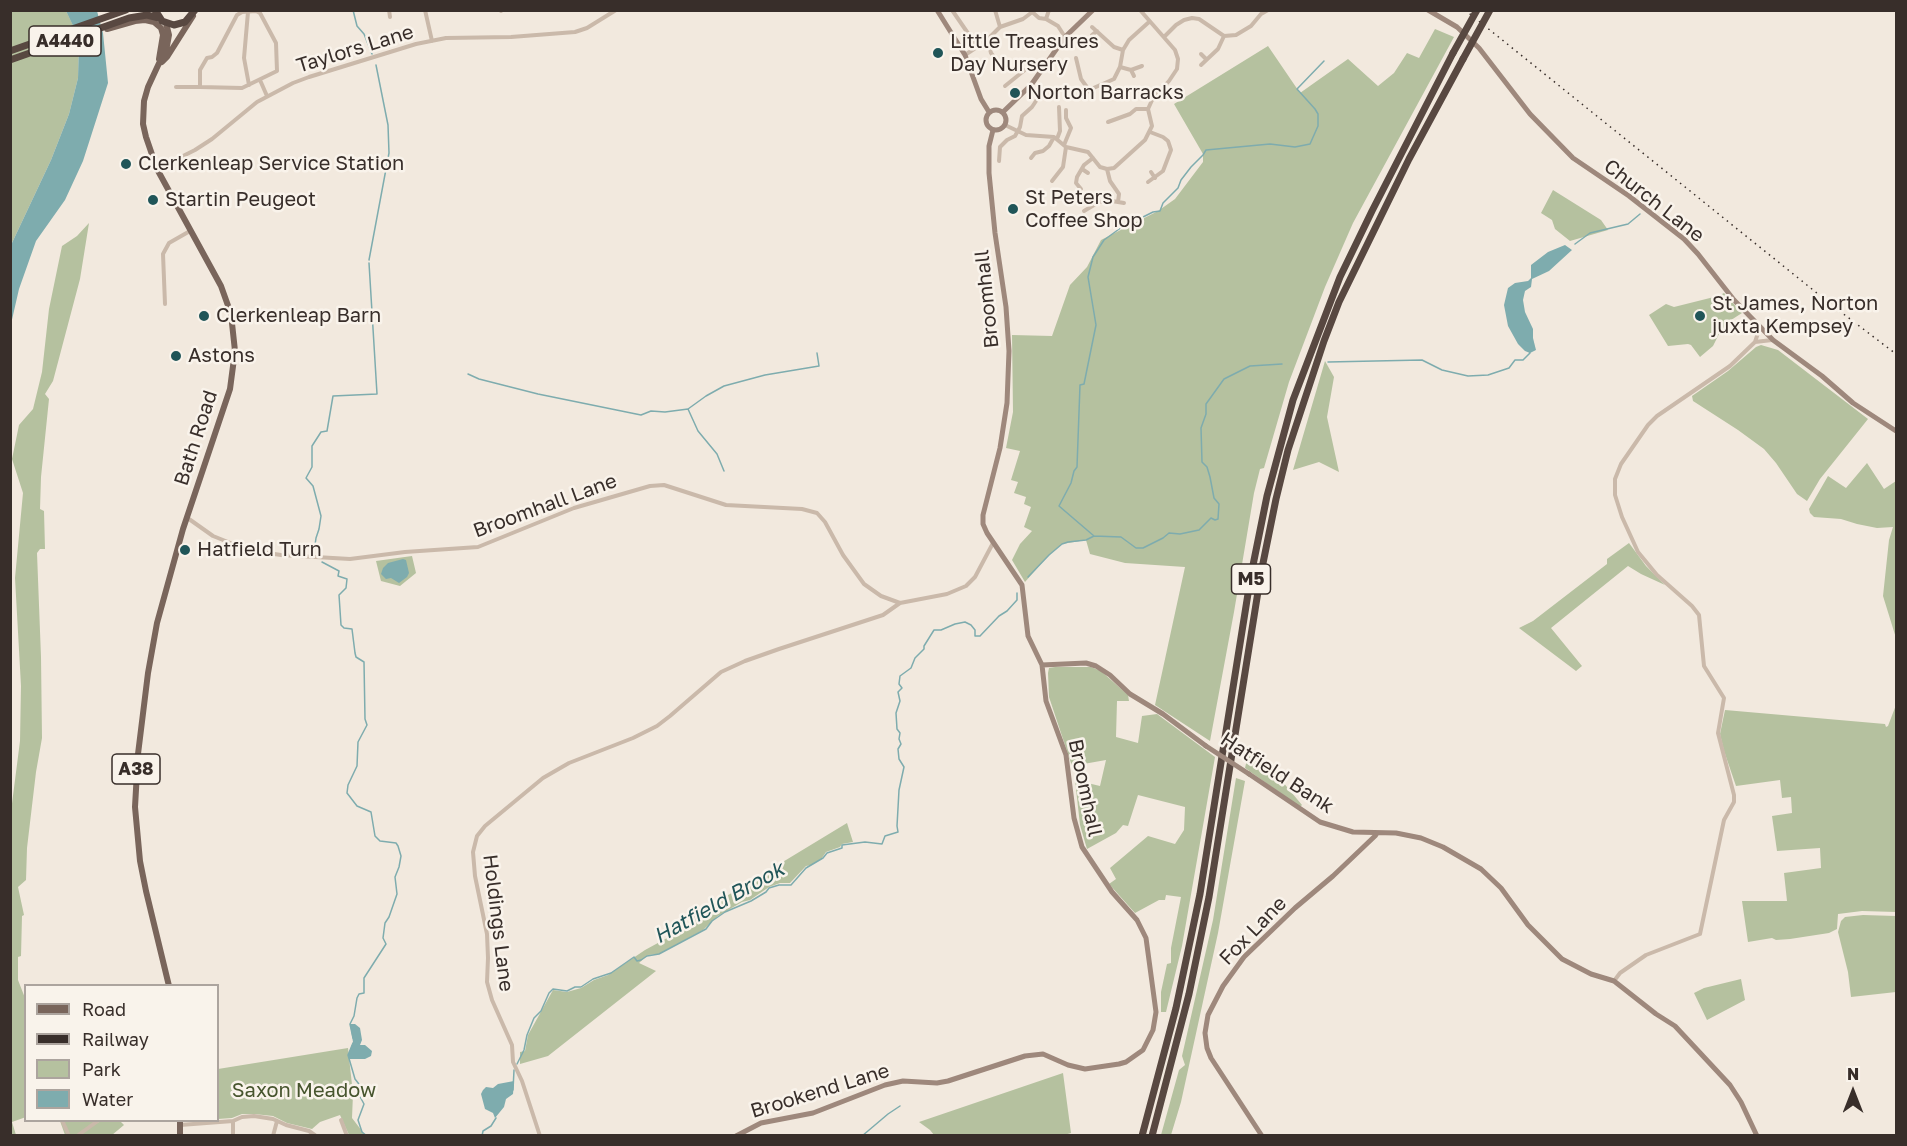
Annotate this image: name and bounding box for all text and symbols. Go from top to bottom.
street label: Taylors Lane [294,20,416,78]
road number: A4440 [29,26,101,56]
place label: Little Treasures Day Nursery [950,30,1099,77]
marker: Little Treasures Day Nursery [931,46,945,60]
place label: Norton Barracks [1027,81,1184,105]
marker: Norton Barracks [1008,86,1022,100]
place label: Clerkenleap Service Station [138,152,404,176]
street label: Church Lane [1599,154,1709,248]
marker: Clerkenleap Service Station [119,157,133,171]
place label: St Peters Coffee Shop [1025,186,1143,233]
place label: Startin Peugeot [165,188,316,212]
marker: Startin Peugeot [146,193,160,207]
marker: St Peters Coffee Shop [1006,202,1020,216]
street label: Broomhall [970,248,1004,350]
place label: St James, Norton juxta Kempsey [1712,292,1878,339]
place label: Clerkenleap Barn [216,304,381,328]
marker: Clerkenleap Barn [197,309,211,323]
marker: St James, Norton juxta Kempsey [1693,309,1707,323]
place label: Astons [188,344,255,368]
marker: Astons [169,349,183,363]
street label: Bath Road [169,387,223,489]
street label: Broomhall Lane [470,469,620,543]
place label: Hatfield Turn [197,538,322,562]
marker: Hatfield Turn [178,543,192,557]
road number: M5 [1232,564,1270,594]
street label: Hatfield Bank [1216,727,1338,819]
street label: Broomhall [1063,737,1107,839]
road number: A38 [112,754,160,784]
street label: Holdings Lane [478,853,518,993]
water label: Hatfield Brook [649,857,789,949]
street label: Fox Lane [1214,892,1292,970]
legend [24,984,219,1122]
text: Road [82,998,126,1020]
text: Railway [82,1028,149,1050]
text: Park [82,1058,121,1080]
street label: Brookend Lane [748,1058,892,1124]
north arrow [1823,1062,1883,1122]
text: N [1847,1064,1859,1084]
park label: Saxon Meadow [232,1079,376,1103]
text: Water [82,1088,133,1110]

